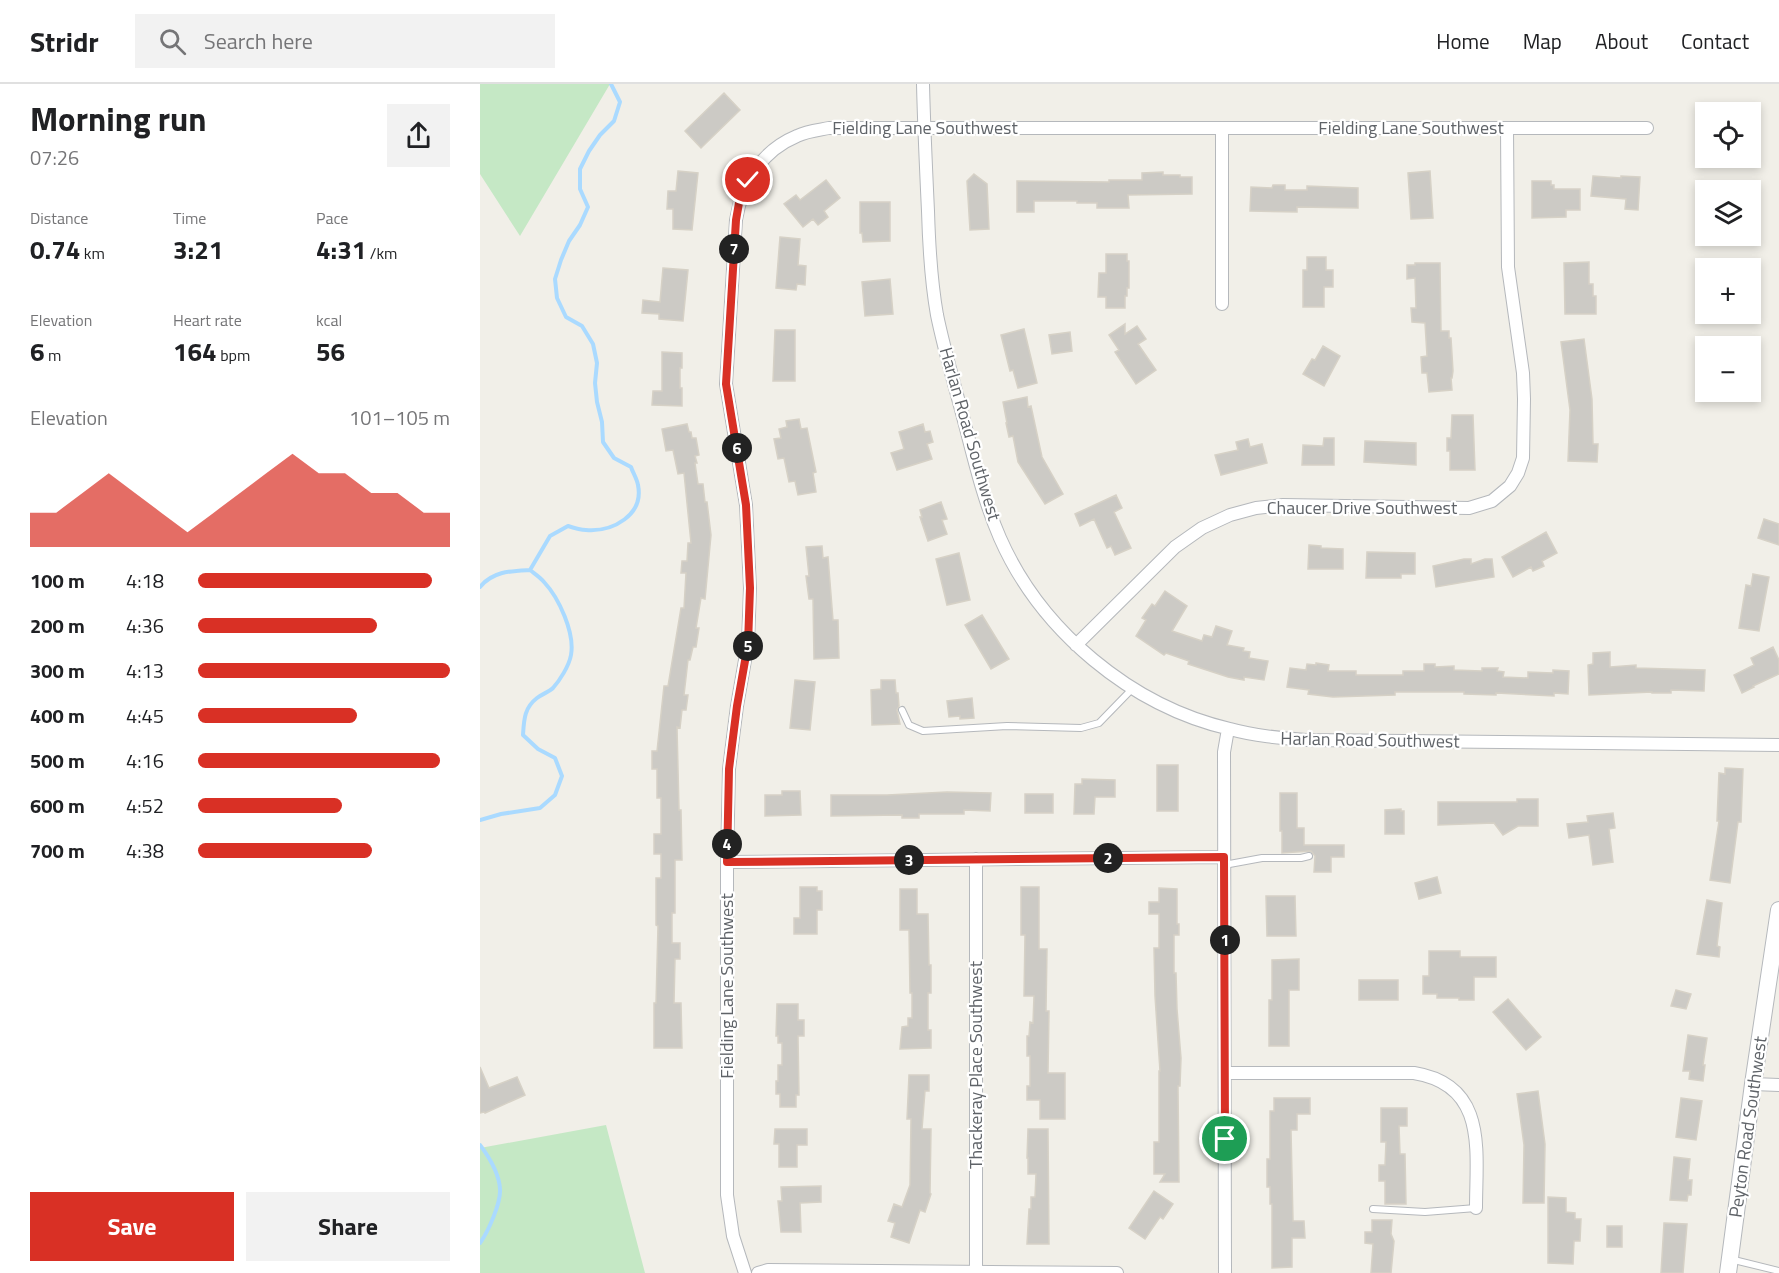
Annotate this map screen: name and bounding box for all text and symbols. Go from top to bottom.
search box [135,14,555,68]
text: Stridr [30,20,99,63]
text: Search here [204,24,313,58]
icon: search [156,25,189,58]
text: Home [1436,25,1490,57]
text: Map [1523,25,1562,57]
text: About [1595,25,1648,57]
text: Contact [1681,25,1749,57]
text: Morning run [30,94,207,144]
map controls [1695,102,1761,402]
button: locate [1695,102,1761,168]
button: share [387,104,450,167]
street label: Fielding Lane Southwest [832,114,1018,141]
street label: Fielding Lane Southwest [1318,114,1504,141]
text: 07:26 [30,142,79,173]
pin [722,154,773,205]
icon: check [731,163,764,196]
button: layers [1695,180,1761,246]
text: Distance [30,206,88,230]
text: Time [173,206,206,230]
text: Pace [316,206,348,230]
text: 0.74 [30,230,80,269]
text: 3:21 [173,230,223,269]
text: 4:31 [316,230,366,269]
pin: 7 [719,234,749,264]
text: 7 [730,237,738,261]
text: km [80,241,105,265]
text: /km [366,241,398,265]
button: + [1695,258,1761,324]
text: Elevation [30,308,92,332]
text: Heart rate [173,308,242,332]
text: kcal [316,308,342,332]
text: 6 [30,332,45,371]
text: 164 [173,332,217,371]
text: 56 [316,332,345,371]
button: − [1695,336,1761,402]
text: m [45,343,61,367]
text: bpm [217,343,250,367]
street label: Harlan Road Southwest [933,344,1008,524]
text: Elevation [30,402,108,433]
text: 101–105 m [349,402,450,433]
pin: 6 [722,433,752,463]
text: 6 [733,436,741,460]
street label: Chaucer Drive Southwest [1267,494,1458,521]
text: 100 m [30,565,85,596]
text: 4:18 [126,565,164,596]
text: 200 m [30,610,85,641]
text: 4:36 [126,610,164,641]
pin: 5 [733,631,763,661]
text: 5 [744,634,752,658]
text: 300 m [30,655,85,686]
text: 4:13 [126,655,164,686]
text: 400 m [30,700,85,731]
text: 4:45 [126,700,164,731]
street label: Harlan Road Southwest [1280,724,1461,755]
text: 500 m [30,745,85,776]
text: 4:16 [126,745,164,776]
text: 600 m [30,790,85,821]
text: 4:52 [126,790,164,821]
pin: 4 [712,829,742,859]
text: 4 [723,832,731,856]
text: 700 m [30,835,85,866]
text: 4:38 [126,835,164,866]
pin: 2 [1093,843,1123,873]
pin: 3 [894,845,924,875]
text: 2 [1104,846,1112,870]
text: 3 [905,848,913,872]
street label: Fielding Lane Southwest [713,893,740,1079]
pin: 1 [1210,925,1240,955]
text: 1 [1221,928,1229,952]
street label: Thackeray Place Southwest [962,960,989,1169]
street label: Peyton Road Southwest [1721,1034,1774,1219]
pin [1199,1113,1250,1164]
icon: arrive [1208,1122,1241,1155]
button: Save [30,1192,234,1261]
button: Share [246,1192,450,1261]

